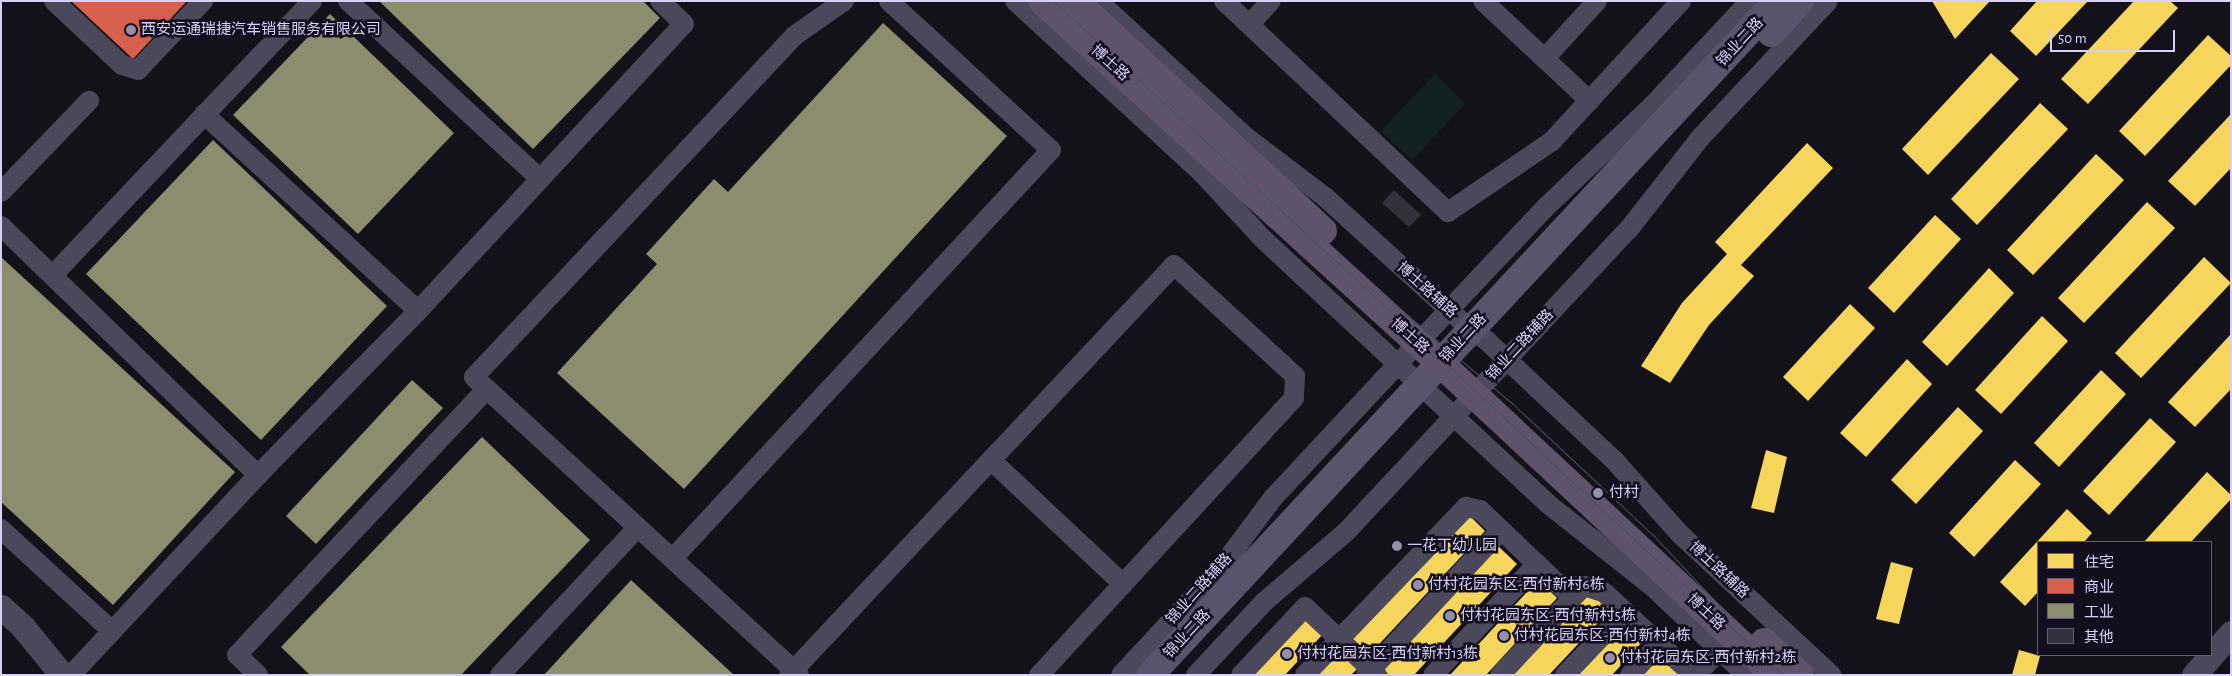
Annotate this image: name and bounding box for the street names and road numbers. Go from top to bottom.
street label: 锦业二路 [1713,14,1767,70]
street label: 博士路 [1087,41,1133,85]
street label: 博士路辅路 [1393,258,1461,322]
street label: 锦业二路辅路 [1483,306,1557,384]
street label: 锦业二路 [1436,310,1490,366]
street label: 博士路 [1387,314,1433,358]
street label: 博士路辅路 [1685,538,1753,602]
street label: 锦业二路辅路 [1162,550,1236,628]
street label: 博士路 [1683,590,1729,634]
street label: 锦业二路 [1160,606,1214,662]

